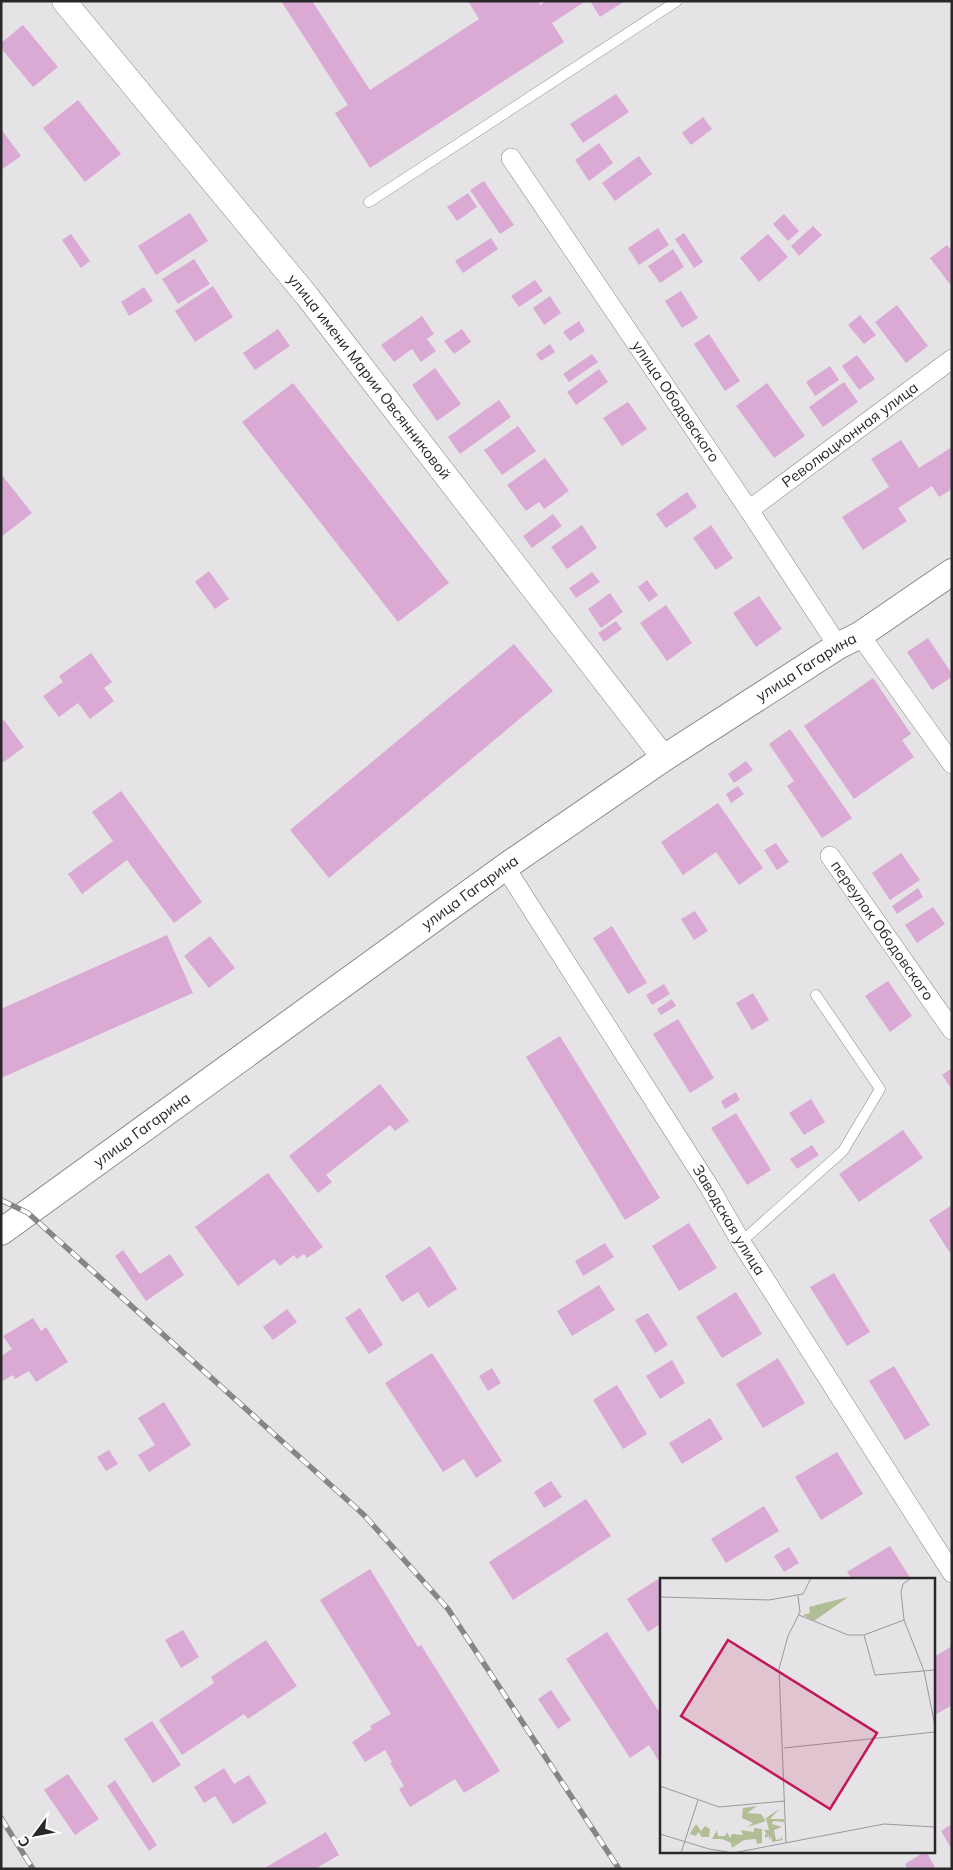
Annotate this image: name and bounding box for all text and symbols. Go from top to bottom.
street label: улица имени Марии Овсянниковой [284,270,455,483]
street label: улица Ободовского [628,337,724,466]
street label: Революционная улица [778,377,922,491]
street label: улица Гагарина [752,628,860,705]
street label: улица Гагарина [417,851,522,933]
street label: переулок Ободовского [827,856,938,1004]
street label: улица Гагарина [89,1088,194,1171]
street label: Заводская улица [689,1161,770,1279]
inset map [660,1578,936,1852]
north arrow [10,1810,60,1860]
text: С [14,1833,34,1851]

